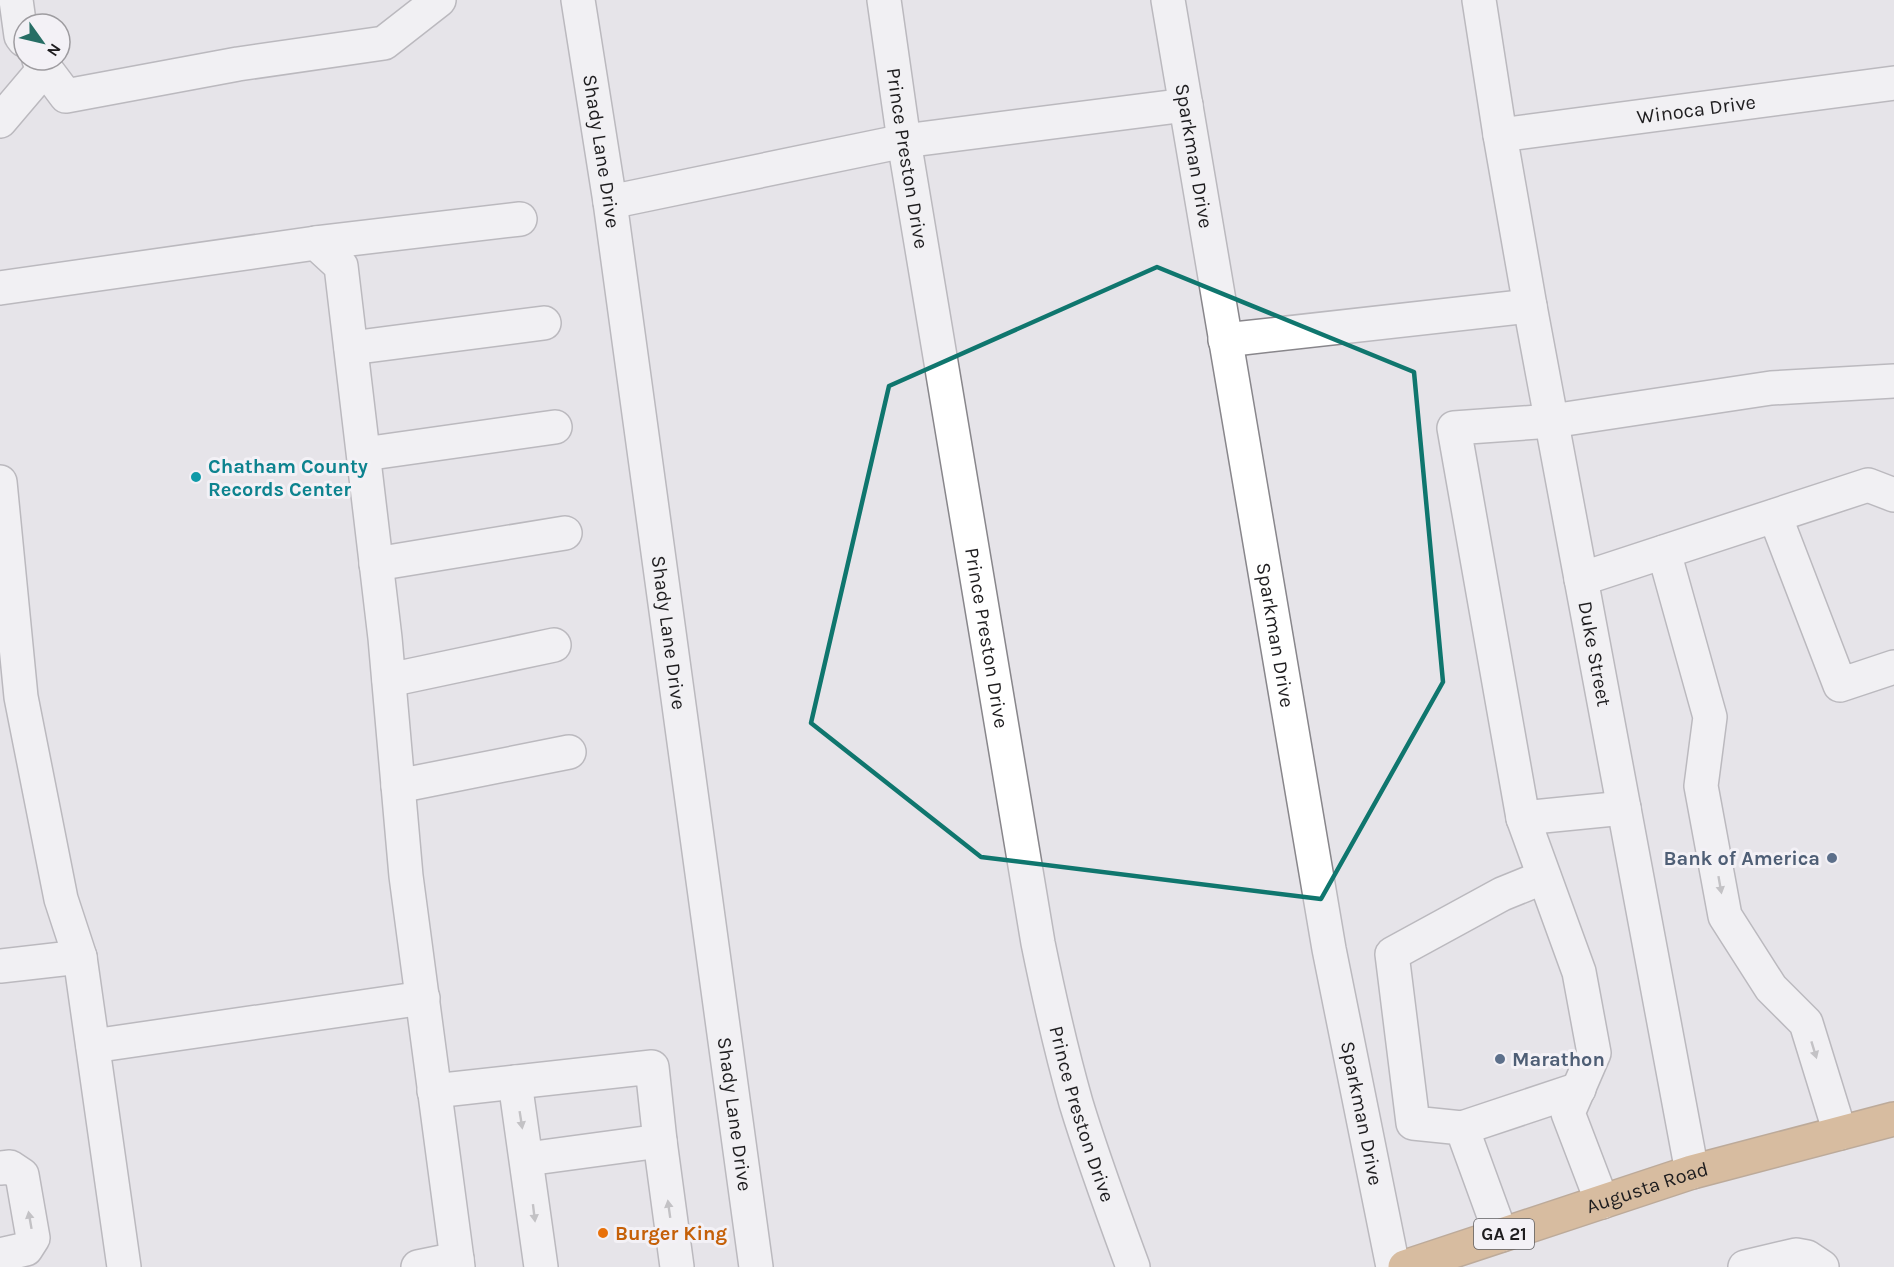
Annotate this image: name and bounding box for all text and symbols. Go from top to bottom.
north arrow [12,12,72,72]
text: N [43,40,65,60]
street label: Prince Preston Drive [882,66,933,251]
street label: Shady Lane Drive [578,73,624,230]
street label: Sparkman Drive [1170,82,1218,230]
street label: Winoca Drive [1636,90,1757,129]
place label: Chatham County Records Center [208,455,368,501]
marker: Chatham County Records Center [189,470,203,484]
street label: Prince Preston Drive [960,546,1013,730]
street label: Shady Lane Drive [647,554,690,711]
street label: Sparkman Drive [1252,561,1299,709]
street label: Duke Street [1573,599,1616,709]
place label: Bank of America [1663,847,1820,870]
marker: Bank of America [1825,851,1839,865]
one-way arrow [1715,875,1724,894]
street label: Prince Preston Drive [1044,1024,1119,1205]
street label: Shady Lane Drive [713,1036,756,1193]
street label: Sparkman Drive [1336,1039,1387,1187]
one-way arrow [1810,1042,1819,1060]
place label: Marathon [1512,1048,1605,1071]
marker: Marathon [1493,1052,1507,1066]
one-way arrow [517,1111,526,1130]
street label: Augusta Road [1583,1157,1711,1218]
one-way arrow [664,1199,674,1218]
one-way arrow [530,1204,539,1223]
one-way arrow [25,1210,34,1229]
road number: GA 21 [1474,1219,1534,1249]
place label: Burger King [615,1222,727,1245]
marker: Burger King [596,1226,610,1240]

